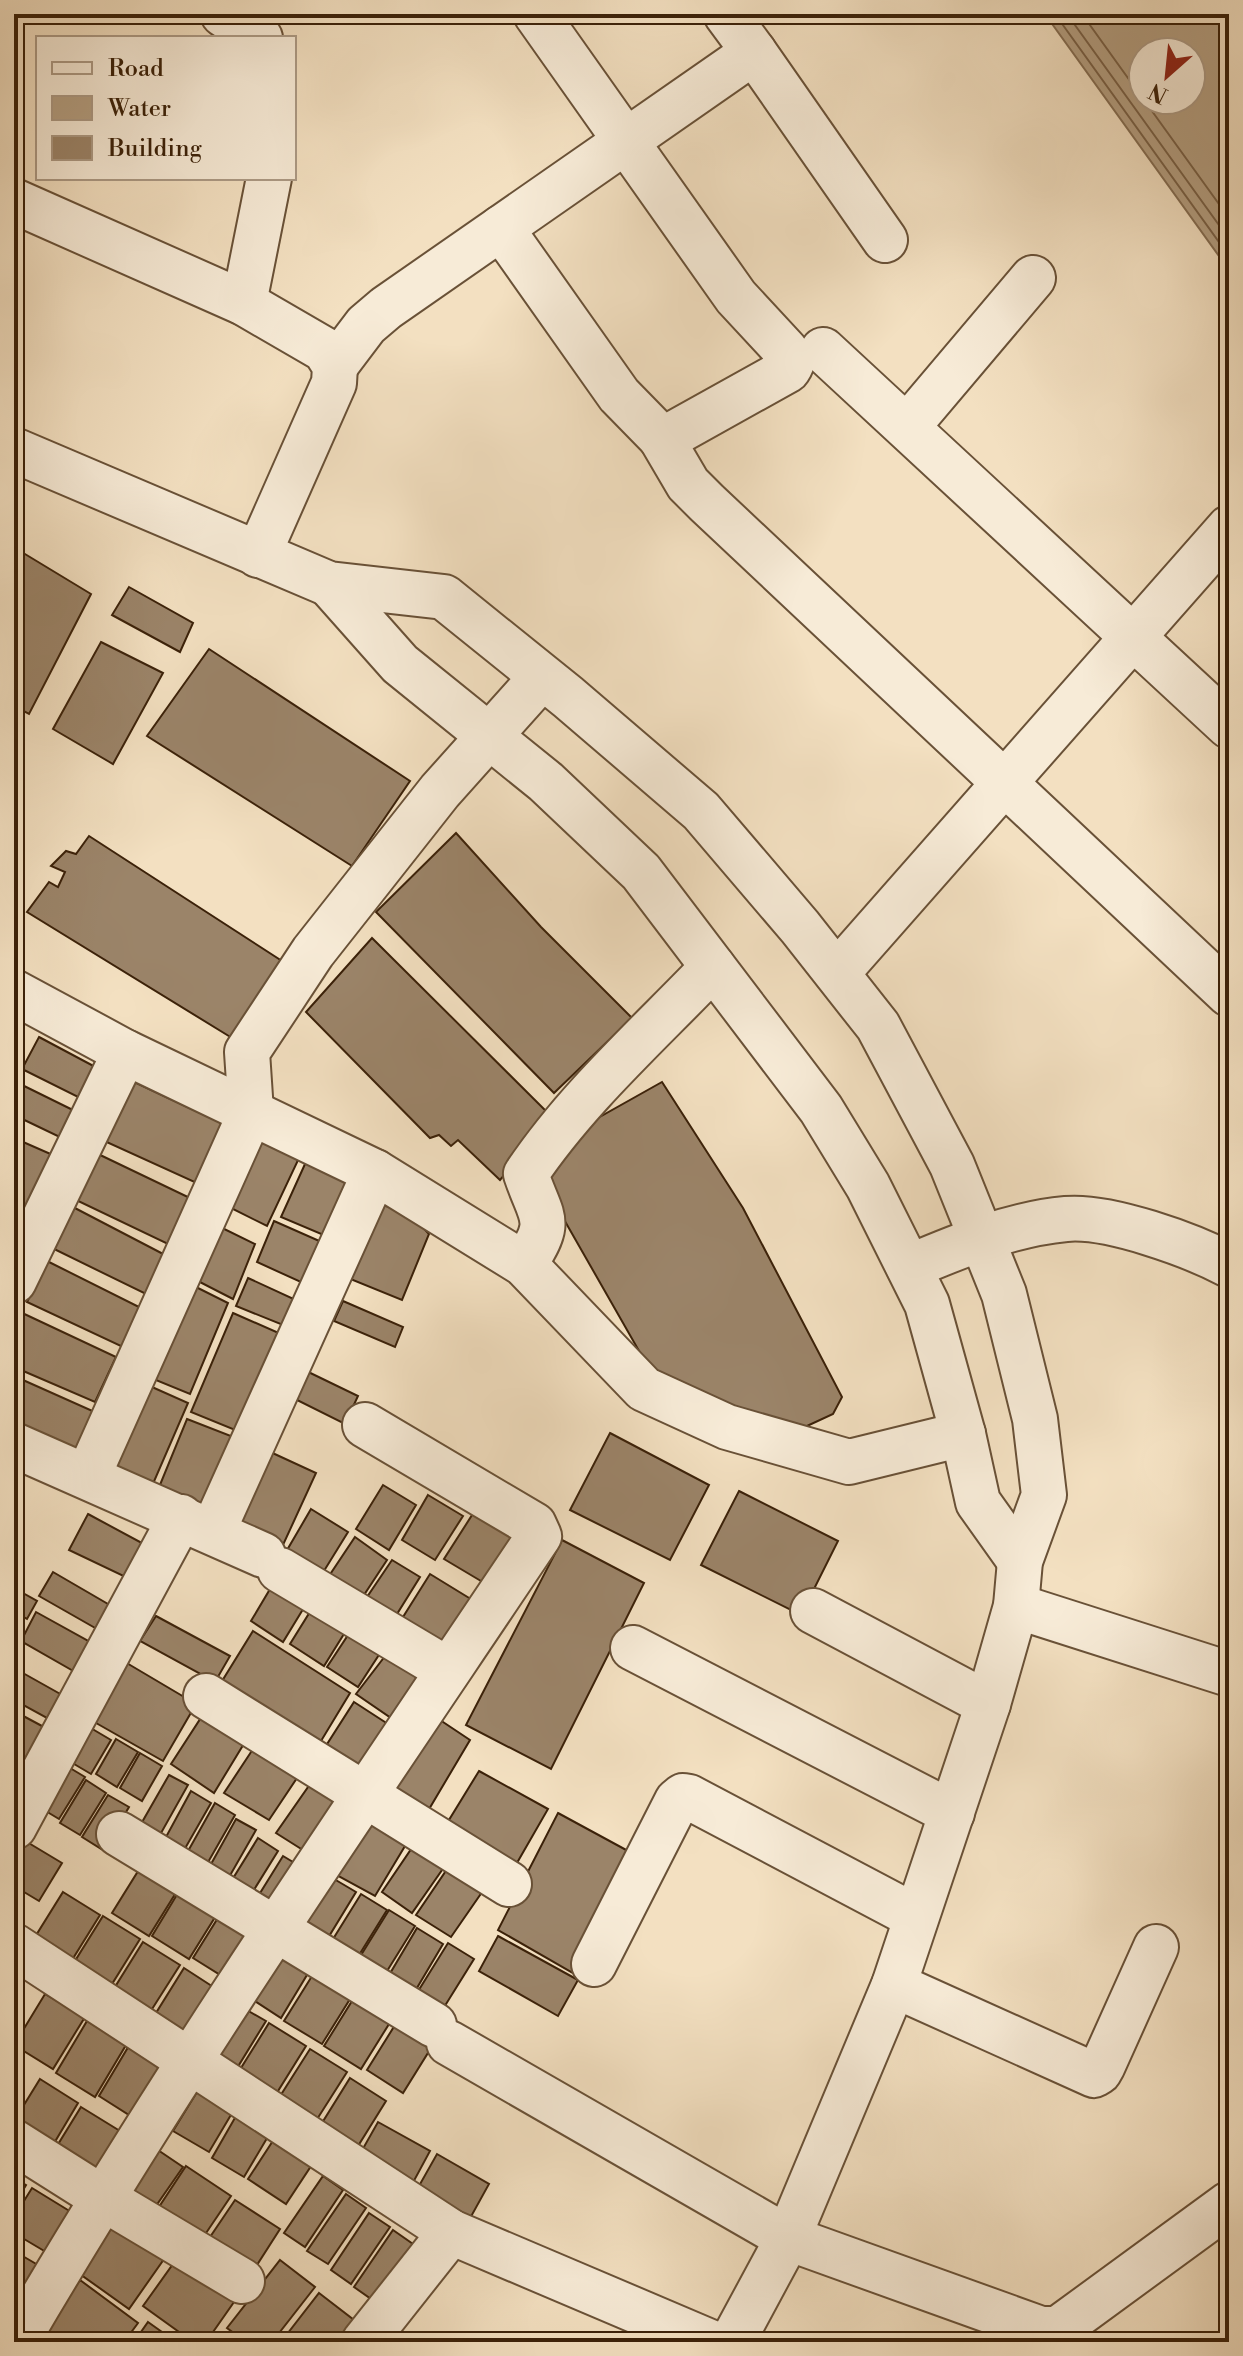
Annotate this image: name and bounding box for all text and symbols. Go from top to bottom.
legend [36,36,296,180]
north arrow [1127,36,1207,116]
text: Road [108,54,164,84]
text: N [1144,76,1172,108]
text: Water [107,94,171,124]
text: Building [107,134,202,164]

